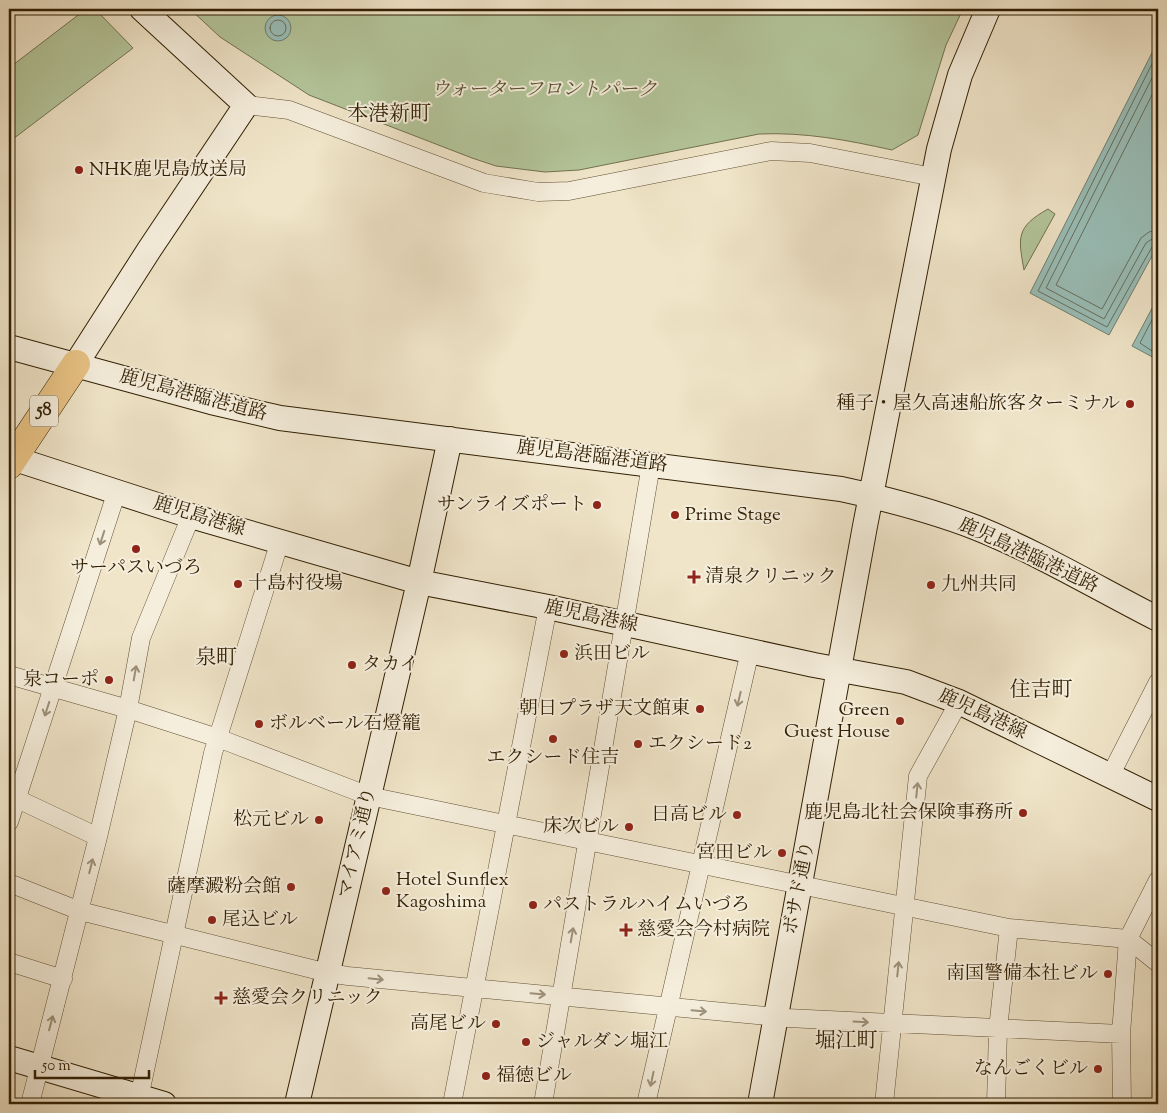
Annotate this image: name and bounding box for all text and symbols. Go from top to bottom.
park label: ウォーターフロントパーク [431,77,657,104]
district label: 本港新町 [347,100,431,130]
place label: NHK鹿児島放送局 [89,157,247,184]
marker: NHK鹿児島放送局 [73,164,85,176]
street label: 鹿児島港臨港道路 [116,363,270,429]
place label: 種子・屋久高速船旅客ターミナル [836,391,1120,418]
road number: 58 [30,396,58,426]
marker: 種子・屋久高速船旅客ターミナル [1124,398,1136,410]
street label: 鹿児島港臨港道路 [515,434,669,480]
street label: 鹿児島港線 [150,490,248,544]
place label: サンライズポート [437,492,587,519]
marker: サンライズポート [591,499,603,511]
place label: Prime Stage [685,502,781,529]
marker: Prime Stage [669,509,681,521]
street label: 鹿児島港臨港道路 [953,512,1103,600]
one-way arrow [97,530,106,545]
marker: サーパスいづろ [130,543,142,555]
place label: サーパスいづろ [70,555,202,582]
place label: 清泉クリニック [705,564,837,591]
marker: 清泉クリニック [687,570,701,584]
place label: 十島村役場 [248,571,343,598]
place label: 九州共同 [941,572,1017,599]
marker: 十島村役場 [232,578,244,590]
marker: 九州共同 [925,579,937,591]
street label: 鹿児島港線 [542,594,640,640]
place label: 浜田ビル [574,641,650,668]
district label: 泉町 [195,644,237,674]
marker: 浜田ビル [558,648,570,660]
place label: タカイ [362,652,418,679]
marker: タカイ [346,659,358,671]
one-way arrow [130,666,140,682]
place label: 泉コーポ [23,667,99,694]
marker: 泉コーポ [103,674,115,686]
district label: 住吉町 [1010,676,1073,706]
street label: 鹿児島港線 [933,683,1031,747]
one-way arrow [734,690,743,706]
place label: 朝日プラザ天文館東 [519,696,690,723]
place label: Green Guest House [784,697,890,746]
one-way arrow [42,701,51,717]
marker: 朝日プラザ天文館東 [694,703,706,715]
place label: ボルベール石燈籠 [269,711,421,738]
marker: Green Guest House [894,715,906,727]
marker: ボルベール石燈籠 [253,718,265,730]
place label: エクシード2 [648,731,752,758]
marker: エクシード住吉 [547,733,559,745]
marker: エクシード2 [632,738,644,750]
place label: エクシード住吉 [486,745,620,772]
one-way arrow [912,782,922,798]
street label: マイアミ通り [332,785,384,901]
place label: 鹿児島北社会保険事務所 [804,800,1013,827]
place label: 日高ビル [651,802,727,829]
place label: 松元ビル [233,807,309,834]
marker: 鹿児島北社会保険事務所 [1017,807,1029,819]
marker: 日高ビル [731,809,743,821]
marker: 松元ビル [313,814,325,826]
place label: 床次ビル [543,814,619,841]
marker: 床次ビル [623,821,635,833]
street label: ボサド通り [778,839,822,937]
place label: 宮田ビル [696,840,772,867]
marker: 宮田ビル [776,847,788,859]
one-way arrow [87,858,96,874]
place label: Hotel Sunflex Kagoshima [396,867,509,916]
place label: 薩摩澱粉会館 [167,874,281,901]
marker: 薩摩澱粉会館 [285,881,297,893]
marker: Hotel Sunflex Kagoshima [380,885,392,897]
place label: パストラルハイムいづろ [543,892,750,919]
marker: パストラルハイムいづろ [527,899,539,911]
place label: 尾込ビル [222,907,298,934]
marker: 尾込ビル [206,914,218,926]
place label: 慈愛会今村病院 [637,917,770,944]
marker: 慈愛会今村病院 [619,923,633,937]
one-way arrow [567,928,577,944]
one-way arrow [894,961,903,977]
place label: 南国警備本社ビル [946,961,1098,988]
marker: 南国警備本社ビル [1102,968,1114,980]
one-way arrow [368,974,384,984]
place label: 慈愛会クリニック [232,985,383,1012]
one-way arrow [529,990,545,999]
marker: 慈愛会クリニック [214,991,228,1005]
one-way arrow [691,1006,707,1015]
place label: 高尾ビル [410,1011,486,1038]
one-way arrow [47,1016,57,1032]
marker: 高尾ビル [490,1018,502,1030]
one-way arrow [853,1018,869,1027]
district label: 堀江町 [815,1027,878,1057]
place label: ジャルダン堀江 [536,1029,668,1056]
marker: ジャルダン堀江 [520,1036,532,1048]
scale bar [35,1048,149,1080]
text: 50 m [41,1056,71,1077]
place label: なんごくビル [974,1056,1088,1083]
place label: 福徳ビル [496,1063,572,1090]
marker: なんごくビル [1092,1063,1104,1075]
marker: 福徳ビル [480,1070,492,1082]
one-way arrow [646,1071,656,1087]

